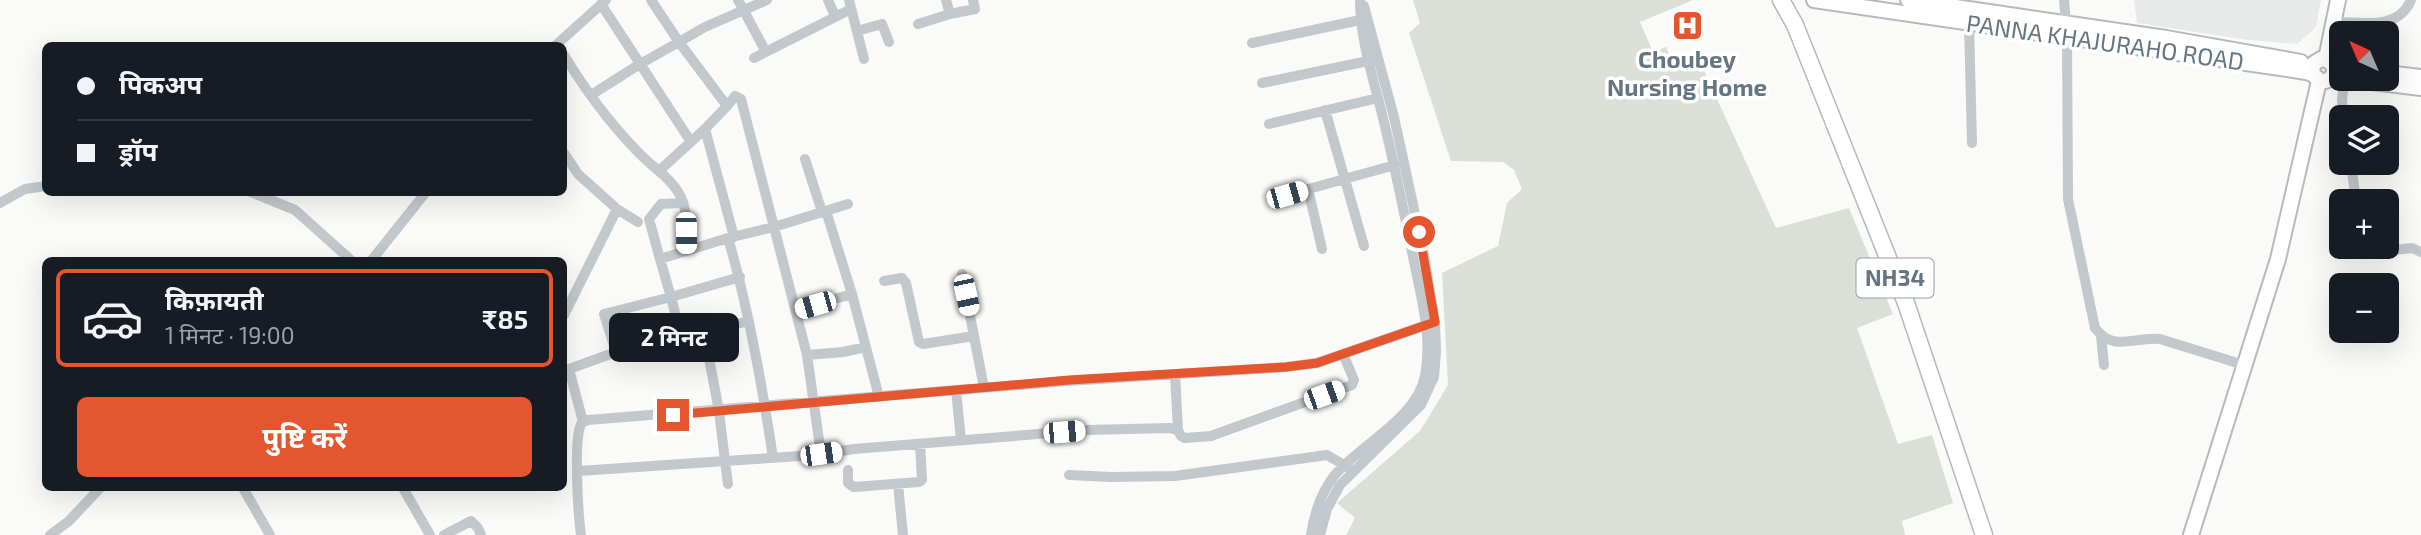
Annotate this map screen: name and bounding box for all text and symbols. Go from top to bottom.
street label: PANNA KHAJURAHO ROAD [1965,8,2246,75]
hospital icon: Choubey Nursing Home [1670,9,1704,43]
north arrow [2329,21,2399,91]
map controls [2329,21,2399,343]
place label: Choubey Nursing Home [1607,44,1767,101]
text: पिकअप [119,68,202,99]
button: layers [2329,105,2399,175]
text: ड्रॉप [119,135,157,166]
car [1264,179,1311,211]
button: + [2329,189,2399,259]
car [676,212,697,254]
route start [1403,216,1435,248]
road number: NH34 [1856,258,1934,298]
car [952,272,981,318]
button: − [2329,273,2399,343]
text: किफ़ायती [165,284,264,315]
icon: car [81,287,144,350]
car [792,289,839,321]
text: ₹85 [482,303,528,334]
callout: 2 मिनट [608,314,738,362]
text: 1 मिनट · 19:00 [165,321,295,349]
text: 2 मिनट [641,323,707,351]
car [1301,378,1348,412]
button: पुष्टि करें [77,397,532,477]
route end [657,399,689,431]
car [1043,420,1086,444]
car [799,441,844,467]

